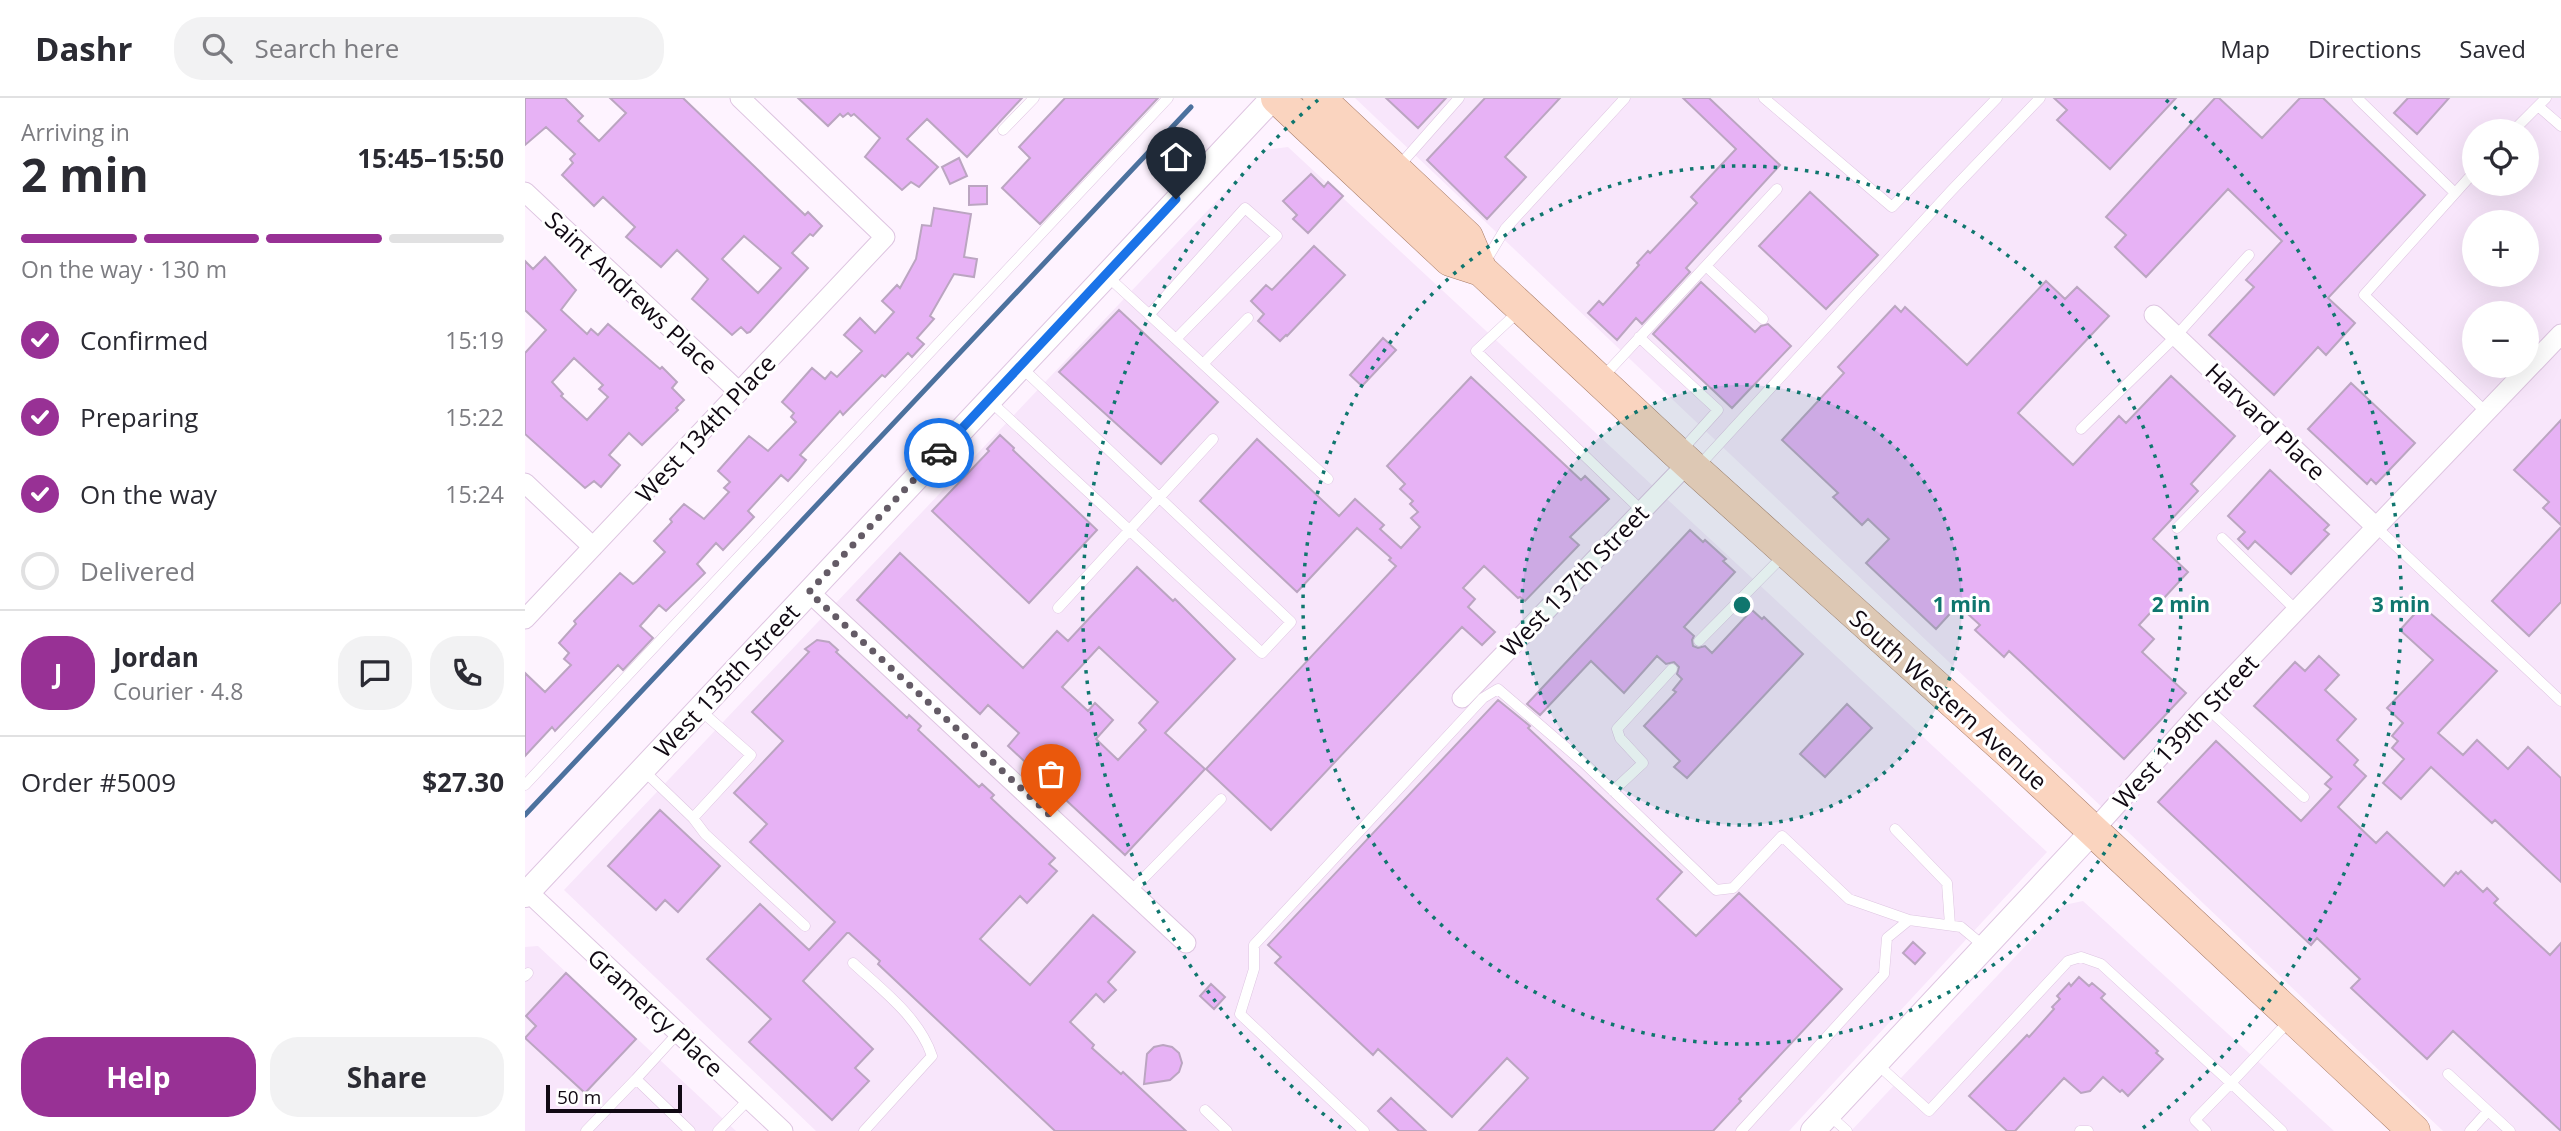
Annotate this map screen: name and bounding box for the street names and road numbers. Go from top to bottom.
street label: Saint Andrews Place [538,203,726,381]
street label: West 134th Place [628,347,782,509]
street label: Harvard Place [2199,355,2333,487]
street label: West 137th Street [1493,497,1655,663]
street label: West 135th Street [646,596,806,764]
street label: South Western Avenue [1843,601,2055,797]
street label: West 139th Street [2105,647,2265,815]
street label: Gramercy Place [581,940,731,1084]

